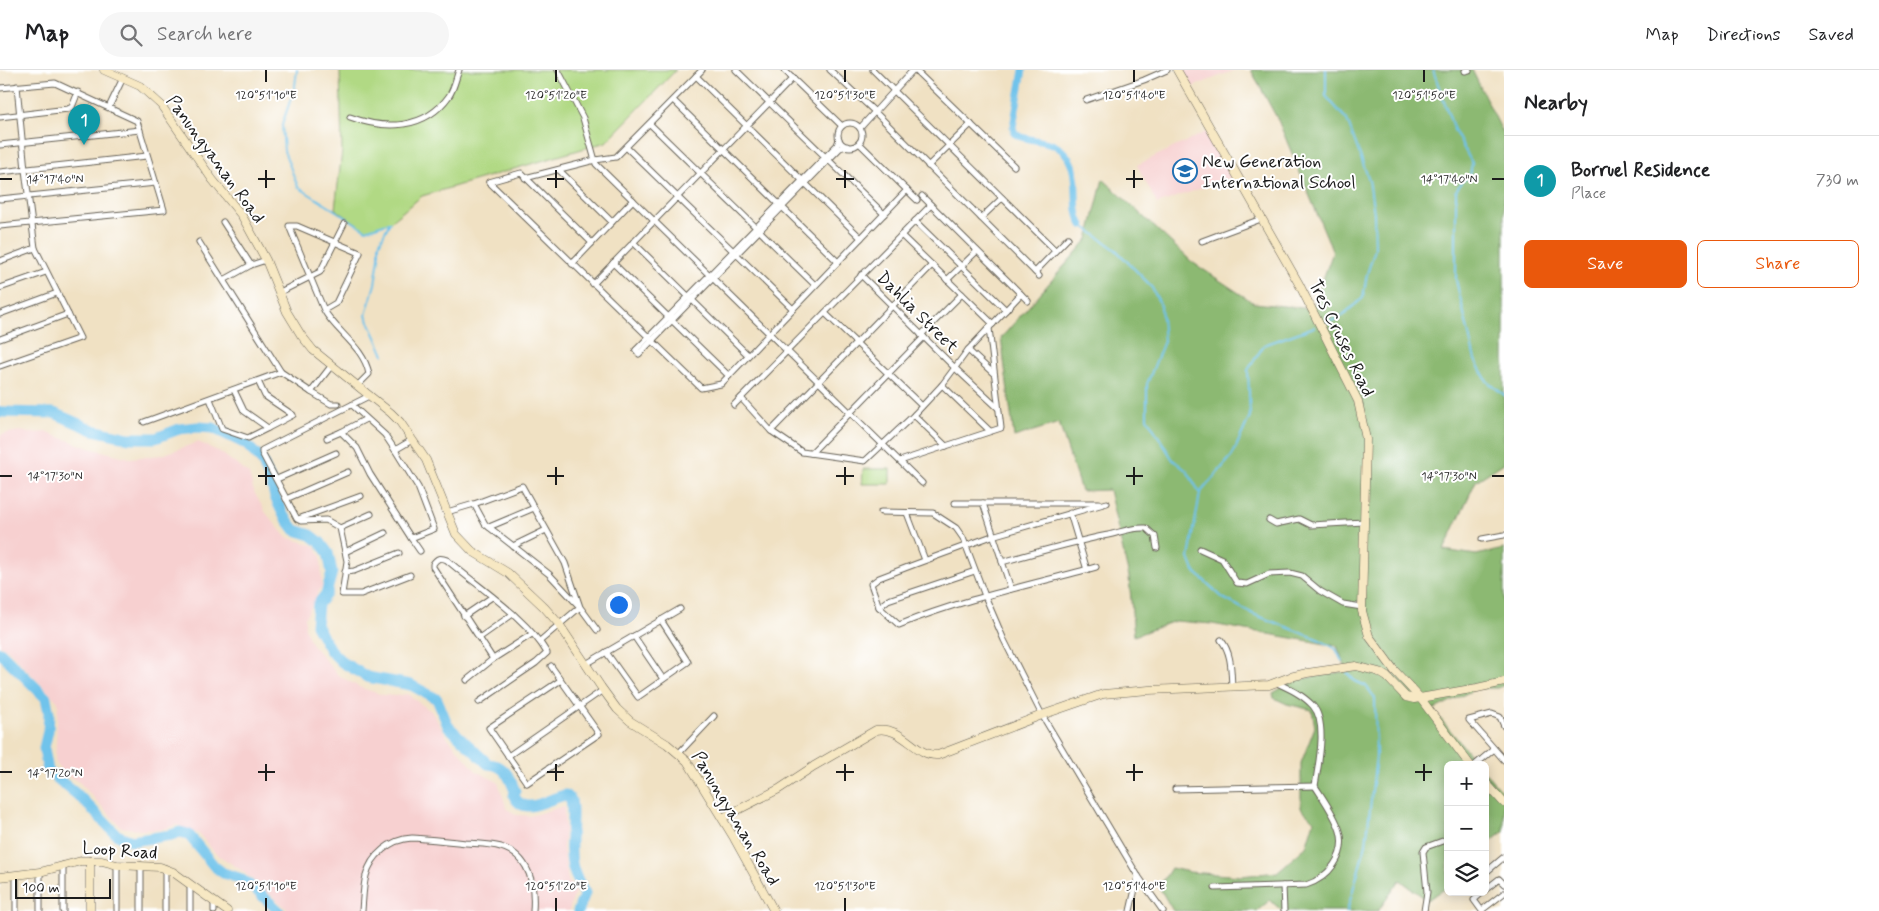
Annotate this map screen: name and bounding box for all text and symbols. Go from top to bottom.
search box [99,12,449,57]
text: Map [25,19,69,50]
icon: search [117,21,145,49]
text: Search here [157,22,253,47]
text: Map [1646,23,1679,47]
text: Directions [1707,23,1781,47]
text: Saved [1809,23,1854,47]
text: 120°51'10"E [235,88,297,104]
text: 120°51'20"E [525,88,587,104]
text: 120°51'30"E [814,88,876,104]
text: 120°51'40"E [1102,88,1166,104]
text: 120°51'50"E [1392,88,1456,104]
text: Nearby [1524,89,1588,117]
street label: Panungyanan Road [160,91,270,229]
pin: 1 [68,104,100,145]
place label: New Generation International School [1202,150,1356,195]
school or university icon: New Generation International School [1172,158,1198,184]
text: Borruel Residence [1571,158,1710,183]
text: 1 [1536,170,1544,191]
text: 730 m [1816,170,1859,191]
text: 14°17'40"N [27,172,83,188]
text: 14°17'40"N [1421,172,1477,188]
text: Place [1571,183,1606,204]
button: Save [1524,240,1687,288]
button: Share [1697,240,1859,288]
street label: Dahlia Street [871,266,964,359]
street label: Tres Cruses Road [1302,276,1380,401]
text: 14°17'30"N [27,469,83,485]
text: 14°17'30"N [1421,469,1477,485]
your location [606,592,632,618]
street label: Panungyanan Road [685,747,785,890]
map controls [1444,761,1489,896]
button: + [1444,761,1489,806]
text: 14°17'20"N [27,766,83,782]
button: − [1444,806,1489,851]
street label: Loop Road [82,836,158,866]
button: layers [1444,851,1489,896]
scale bar [15,876,111,899]
text: 100 m [22,879,60,897]
text: 120°51'10"E [235,879,297,895]
text: 120°51'20"E [525,879,587,895]
text: 120°51'30"E [814,879,876,895]
text: 120°51'40"E [1102,879,1166,895]

